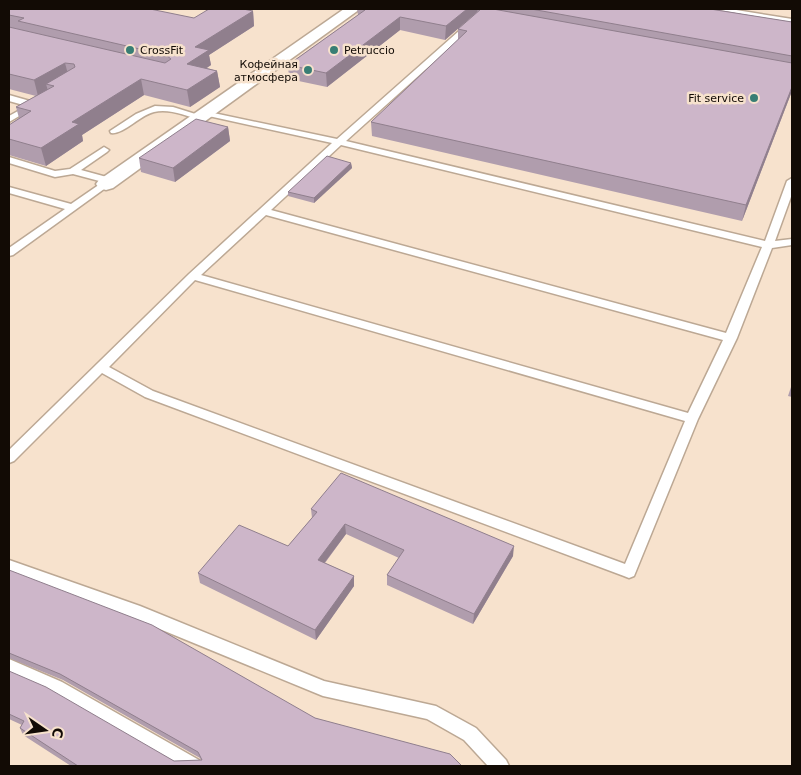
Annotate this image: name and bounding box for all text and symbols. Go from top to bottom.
marker: CrossFit [124,44,136,56]
place label: CrossFit [140,44,184,57]
marker: Petruccio [328,44,340,56]
place label: Petruccio [344,44,395,57]
place label: Кофейная атмосфера [234,58,298,84]
marker: Кофейная атмосфера [302,64,314,76]
place label: Fit service [688,92,744,105]
marker: Fit service [748,92,760,104]
north arrow [20,705,70,755]
text: С [49,726,67,740]

